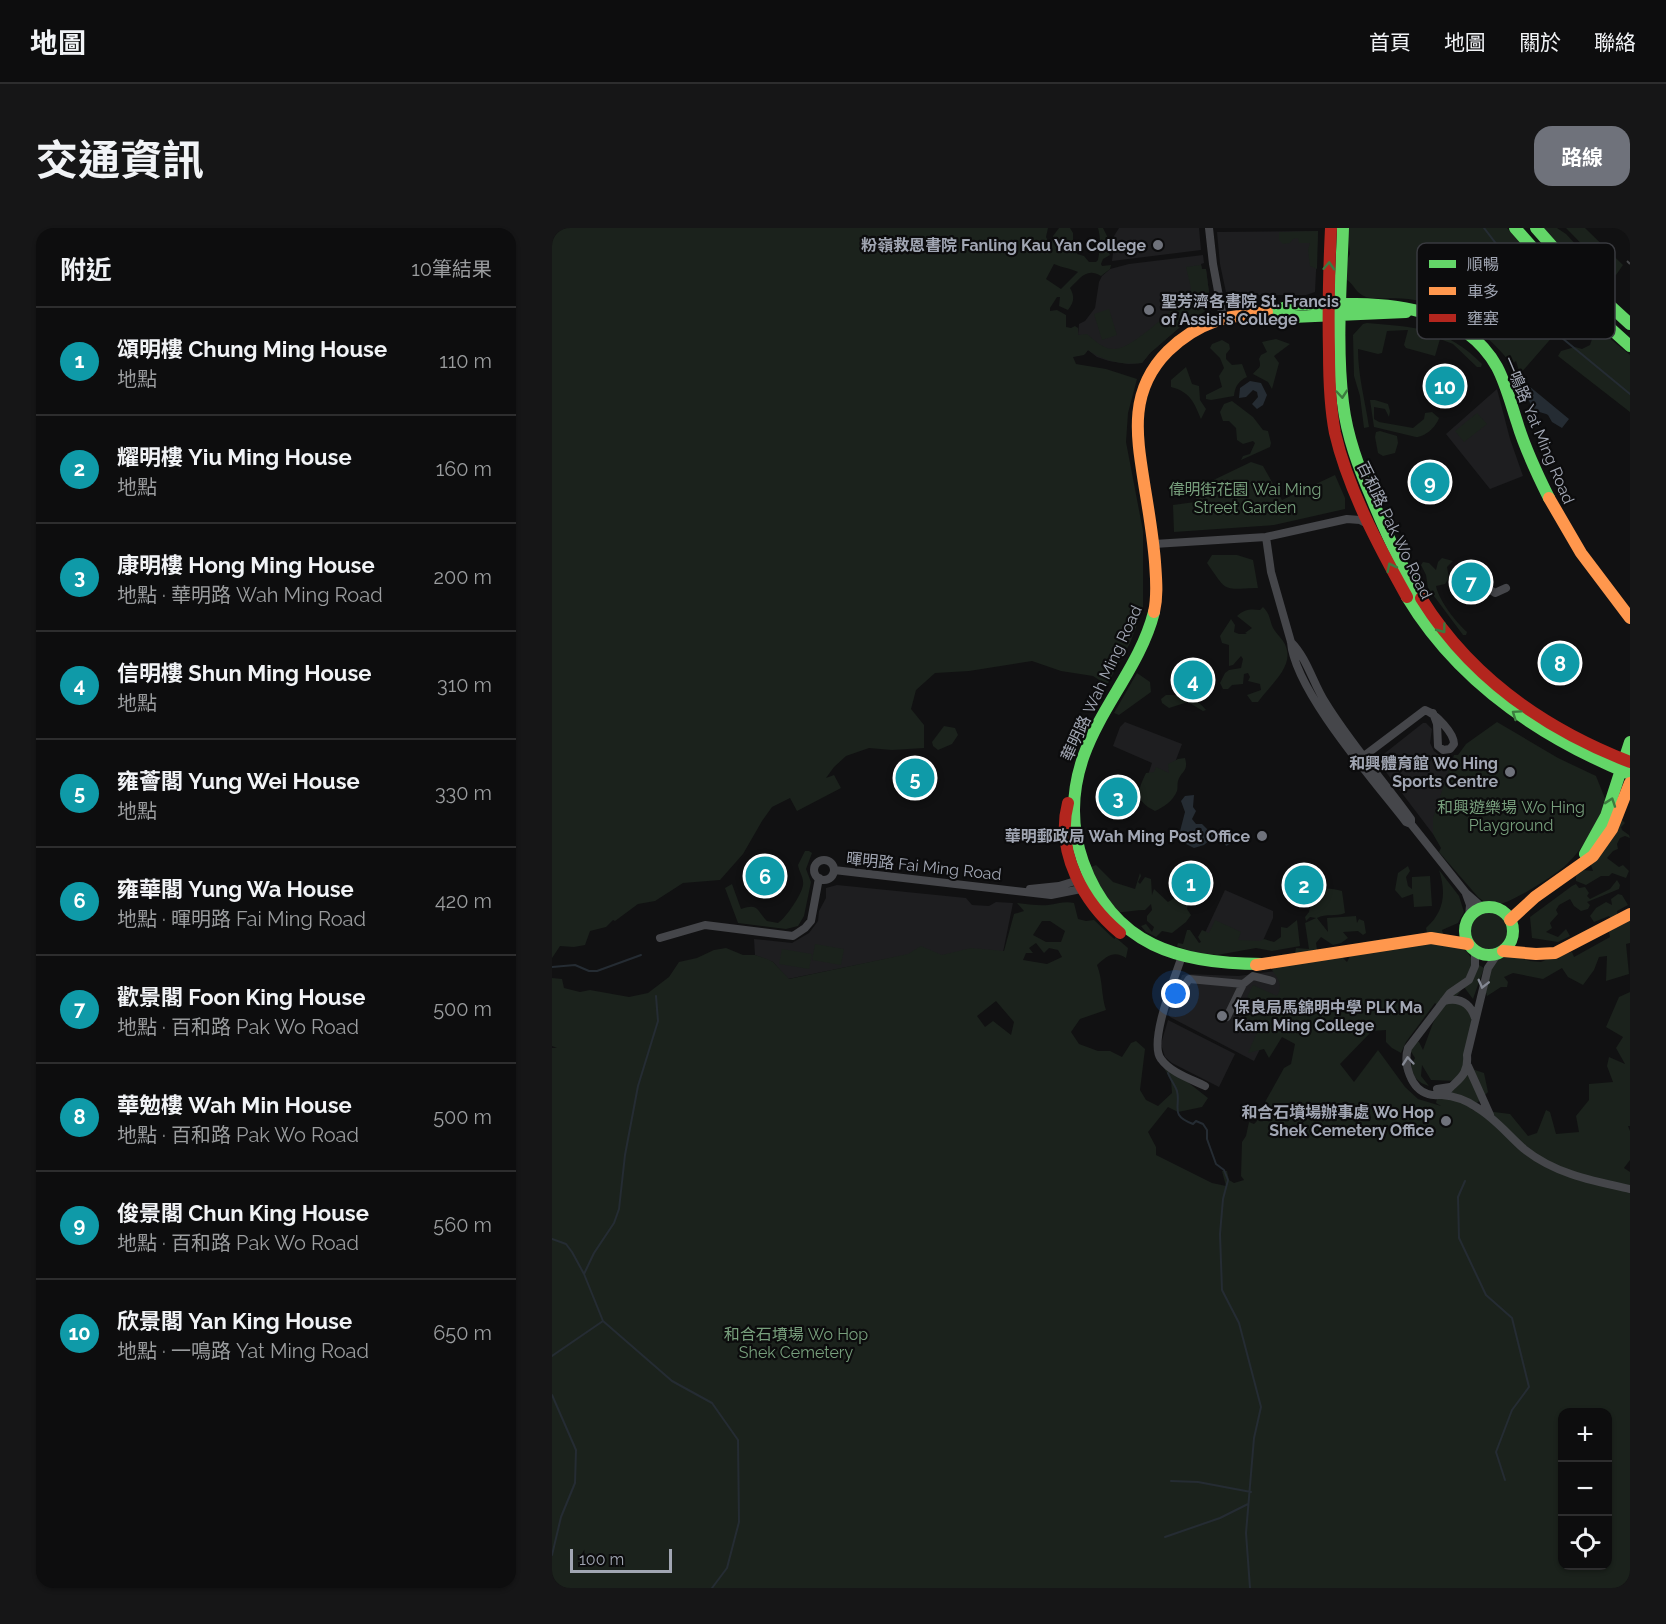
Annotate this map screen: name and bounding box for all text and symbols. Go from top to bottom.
text: 地圖 [30,27,86,60]
text: 首頁 [1369,30,1411,55]
text: 地圖 [1444,30,1486,55]
text: 關於 [1519,30,1561,55]
text: 聯絡 [1594,30,1636,55]
button: 路線 [1534,126,1630,186]
text: 交通資訊 [36,136,204,185]
place label: 粉嶺救恩書院 Fanling Kau Yan College [861,236,1146,255]
marker: 粉嶺救恩書院 Fanling Kau Yan College [1151,238,1165,252]
legend [1417,243,1615,339]
text: 附近 [60,255,112,285]
text: 順暢 [1467,255,1499,274]
text: 10筆結果 [411,257,492,281]
one-way arrow [1323,262,1336,271]
text: 車多 [1467,282,1499,301]
place label: 聖芳濟各書院 St. Francis of Assisi's College [1161,292,1339,329]
marker: 聖芳濟各書院 St. Francis of Assisi's College [1142,303,1156,317]
text: 壅塞 [1467,309,1499,328]
text: 頌明樓 Chung Ming House [117,336,387,362]
text: 1 [75,349,84,373]
text: 110 m [439,349,492,373]
street label: 一鳴路 Yat Ming Road [1499,354,1578,507]
pin: 10 [1426,364,1464,408]
text: 地點 [117,367,157,391]
one-way arrow [1335,390,1348,399]
text: 耀明樓 Yiu Ming House [117,444,352,470]
text: 2 [74,457,85,481]
text: 160 m [436,457,492,481]
street label: 百和路 Pak Wo Road [1353,459,1436,602]
pin: 9 [1410,460,1450,504]
text: 地點 [117,475,157,499]
park label: 偉明街花園 Wai Ming Street Garden [1169,480,1322,517]
text: 康明樓 Hong Ming House [117,552,375,578]
pin: 7 [1452,560,1490,604]
one-way arrow [1387,562,1398,573]
text: 3 [74,565,85,589]
text: 200 m [434,565,492,589]
text: 地點 · 華明路 Wah Ming Road [117,583,383,607]
street label: 華明路 Wah Ming Road [1057,602,1146,764]
one-way arrow [1435,623,1446,634]
pin: 8 [1540,640,1580,686]
pin: 4 [1174,658,1212,702]
text: 信明樓 Shun Ming House [117,660,372,686]
text: 4 [74,673,85,697]
text: 310 m [437,673,492,697]
text: 地點 [117,691,157,715]
one-way arrow [1512,710,1523,721]
place label: 和興體育館 Wo Hing Sports Centre [1349,754,1498,791]
pin: 5 [896,756,934,800]
marker: 和興體育館 Wo Hing Sports Centre [1503,765,1517,779]
text: 雍薈閣 Yung Wei House [117,768,360,794]
pin: 3 [1098,774,1138,820]
text: 5 [74,781,85,805]
text: 330 m [435,781,492,805]
one-way arrow [1604,797,1617,808]
park label: 和興遊樂場 Wo Hing Playground [1437,798,1585,835]
text: 地點 [117,799,157,823]
place label: 華明郵政局 Wah Ming Post Office [1005,827,1250,846]
marker: 華明郵政局 Wah Ming Post Office [1255,829,1269,843]
street label: 暉明路 Fai Ming Road [845,849,1003,884]
pin: 6 [746,854,784,898]
pin: 1 [1172,860,1210,906]
pin: 2 [1284,862,1323,908]
text: 雍華閣 Yung Wa House [117,876,354,902]
text: 6 [73,889,86,913]
text: 420 m [435,889,492,913]
text: 地點 · 暉明路 Fai Ming Road [117,907,366,931]
your location [1161,979,1190,1008]
one-way arrow [1478,979,1491,989]
text: 歡景閣 Foon King House [117,984,365,1010]
text: 7 [74,997,85,1021]
text: 500 m [433,997,492,1021]
place label: 保良局馬錦明中學 PLK Ma Kam Ming College [1234,998,1422,1035]
marker: 保良局馬錦明中學 PLK Ma Kam Ming College [1215,1009,1229,1023]
text: 地點 · 百和路 Pak Wo Road [117,1015,359,1039]
one-way arrow [1402,1056,1415,1066]
text: 華勉樓 Wah Min House [117,1092,352,1118]
place label: 和合石墳場辦事處 Wo Hop Shek Cemetery Office [1241,1103,1434,1140]
text: 8 [73,1105,86,1129]
text: 500 m [433,1105,492,1129]
marker: 和合石墳場辦事處 Wo Hop Shek Cemetery Office [1439,1114,1453,1128]
text: 地點 · 百和路 Pak Wo Road [117,1123,359,1147]
text: 俊景閣 Chun King House [117,1200,369,1226]
text: 9 [74,1213,85,1237]
text: 560 m [433,1213,492,1237]
text: 地點 · 百和路 Pak Wo Road [117,1231,359,1255]
text: 欣景閣 Yan King House [117,1308,352,1334]
text: 10 [68,1321,91,1345]
text: 650 m [433,1321,492,1345]
park label: 和合石墳場 Wo Hop Shek Cemetery [724,1325,868,1362]
text: 地點 · 一鳴路 Yat Ming Road [117,1339,369,1363]
map controls [1558,1408,1612,1570]
button: + [1558,1408,1612,1462]
button: − [1558,1462,1612,1516]
button: locate [1558,1516,1612,1570]
scale bar [570,1546,672,1574]
text: 100 m [579,1550,624,1569]

